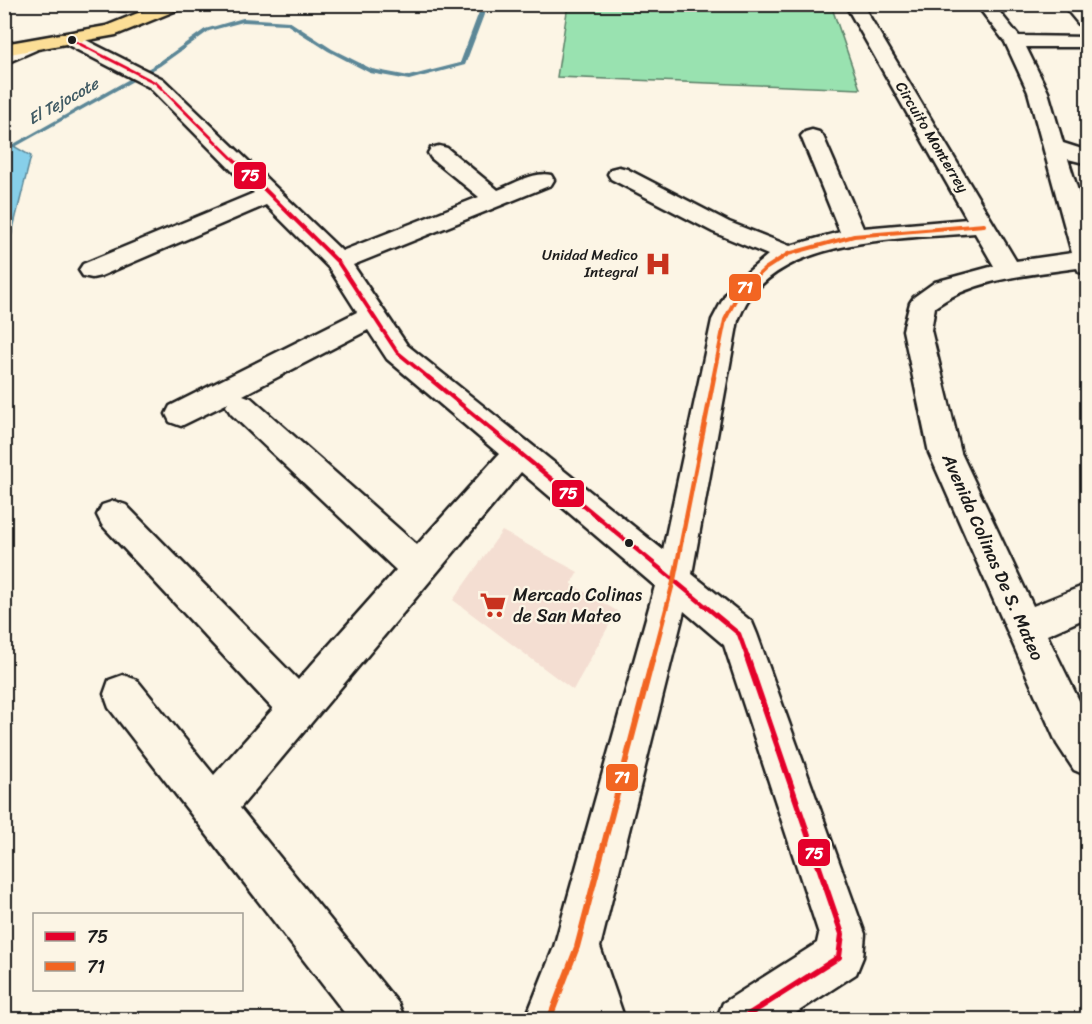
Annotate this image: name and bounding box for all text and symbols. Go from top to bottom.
unlabelled marker [66,34,78,46]
water label: El Tejocote [22,69,106,133]
street label: Circuito Monterrey [888,76,976,198]
line badge: 75 [233,161,267,190]
text: 75 [241,161,260,190]
place label: Unidad Medico Integral [542,242,639,285]
hospital icon: Unidad Medico Integral [643,249,673,279]
line badge: 71 [728,273,762,302]
text: 71 [737,273,753,302]
street label: Avenida Colinas De S. Mateo [932,447,1053,666]
line badge: 75 [551,479,585,508]
text: 75 [559,479,578,508]
unlabelled marker [623,537,635,549]
place label: Mercado Colinas de San Mateo [513,579,643,632]
supermarket icon: Mercado Colinas de San Mateo [478,590,508,620]
line badge: 71 [605,763,639,792]
text: 71 [614,763,630,792]
line badge: 75 [797,838,831,867]
text: 75 [805,839,824,868]
legend [33,913,243,991]
text: 75 [87,921,108,953]
text: 71 [87,951,105,983]

